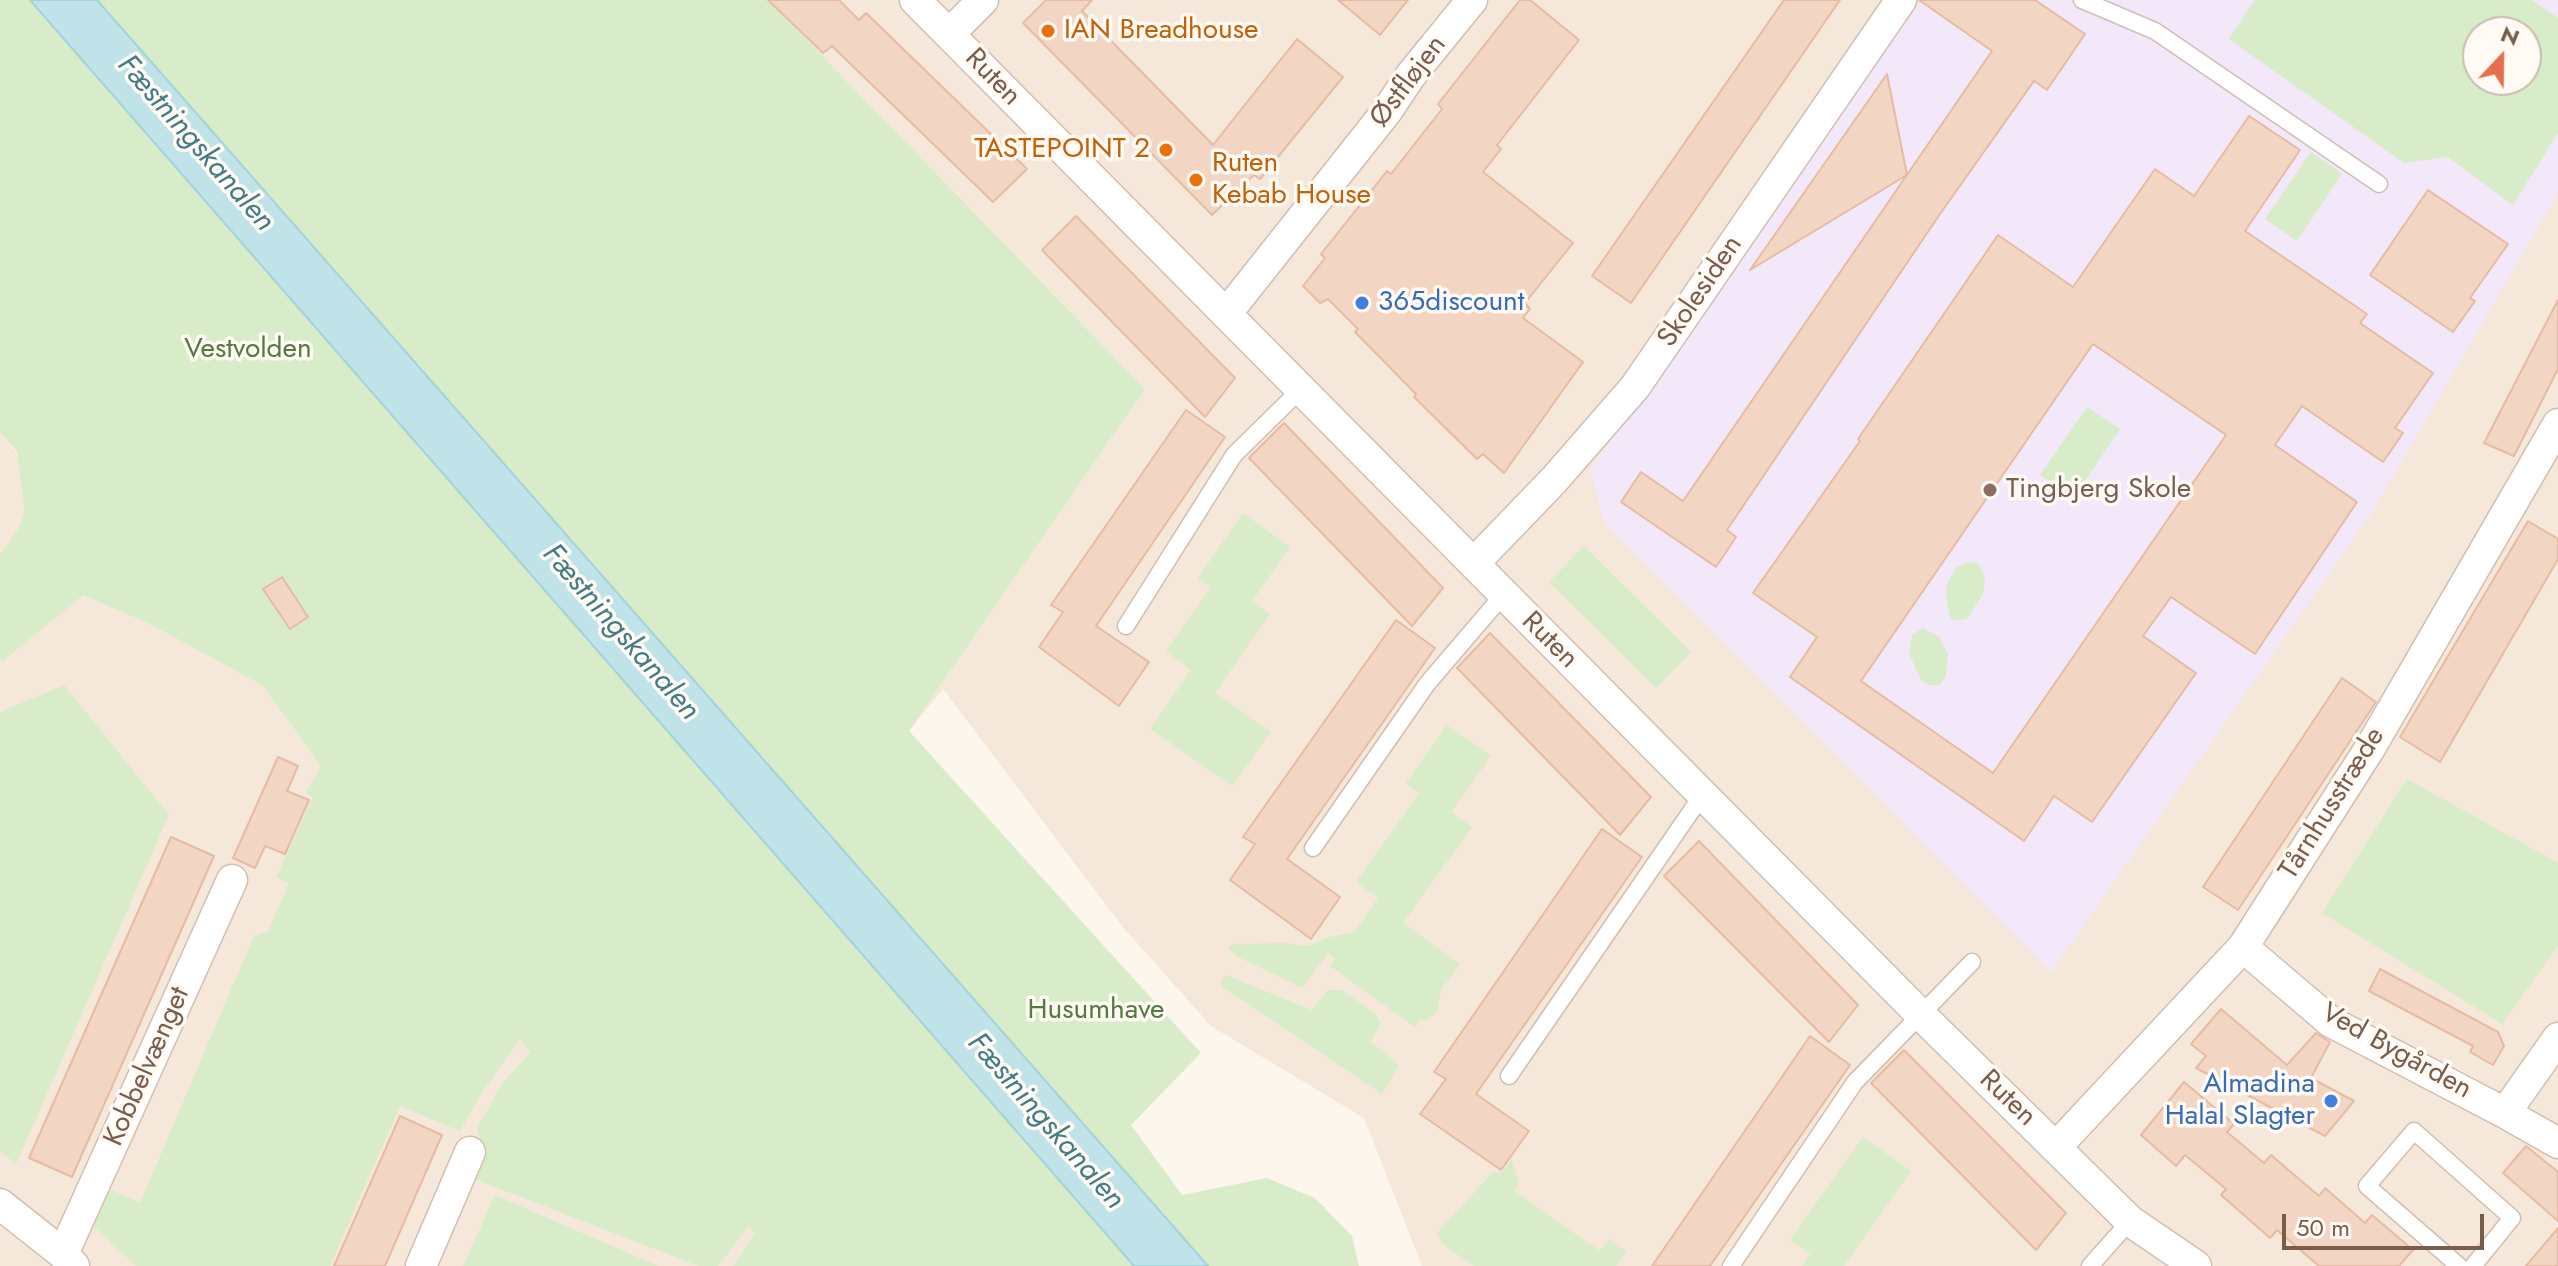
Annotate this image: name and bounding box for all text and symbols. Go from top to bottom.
place label: IAN Breadhouse [1064,14,1258,48]
north arrow [2462,16,2542,96]
text: N [2496,17,2524,54]
marker: IAN Breadhouse [1039,22,1057,40]
street label: Østfløjen [1364,30,1454,134]
street label: Ruten [957,43,1027,113]
water label: Fæstningskanalen [109,48,281,240]
place label: TASTEPOINT 2 [974,133,1150,167]
marker: TASTEPOINT 2 [1157,141,1175,159]
place label: Ruten Kebab House [1212,147,1371,213]
marker: Ruten Kebab House [1187,171,1205,189]
street label: Skolesiden [1652,230,1750,354]
place label: 365discount [1378,286,1525,320]
marker: 365discount [1353,294,1371,312]
park label: Vestvolden [184,333,312,367]
place label: Tingbjerg Skole [2006,473,2191,507]
marker: Tingbjerg Skole [1981,481,1999,499]
water label: Fæstningskanalen [534,537,706,729]
street label: Ruten [1514,606,1584,676]
street label: Tårnhusstræde [2273,722,2393,886]
street label: Kobbelvænget [98,982,198,1152]
park label: Husumhave [1028,994,1164,1028]
street label: Ved Bygården [2315,997,2477,1107]
water label: Fæstningskanalen [959,1026,1131,1218]
street label: Ruten [1972,1064,2042,1134]
place label: Almadina Halal Slagter [2165,1068,2315,1134]
marker: Almadina Halal Slagter [2322,1092,2340,1110]
scale bar [2286,1198,2488,1248]
text: 50 m [2296,1210,2350,1245]

